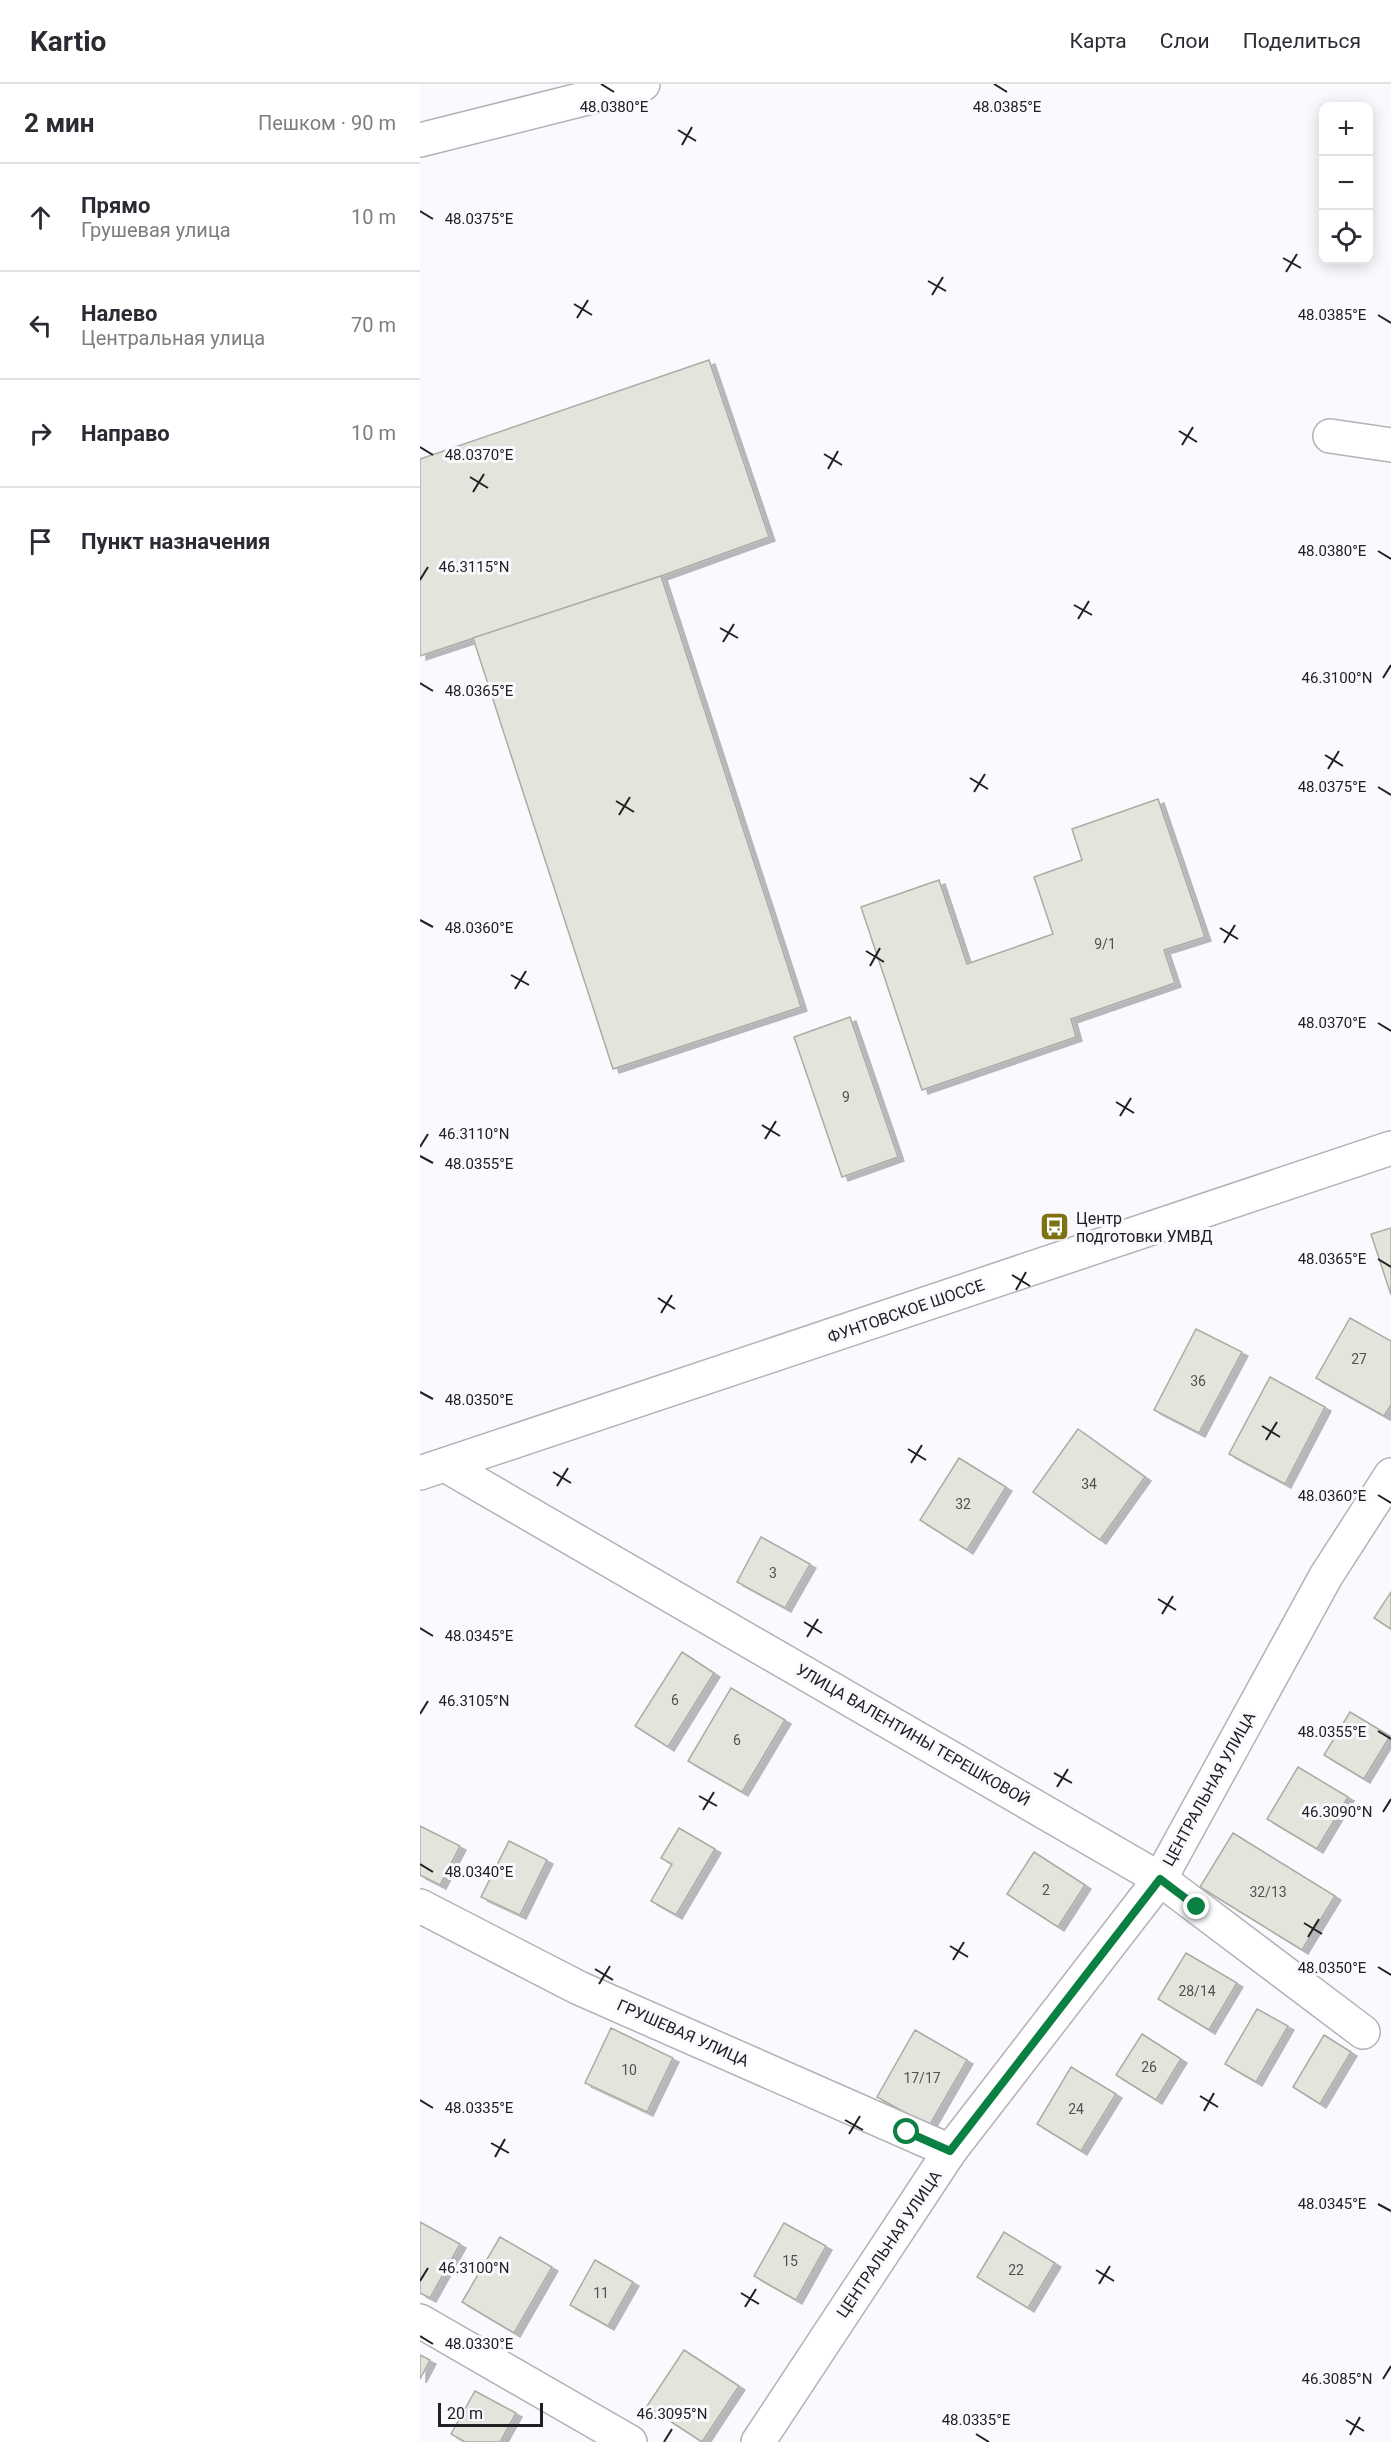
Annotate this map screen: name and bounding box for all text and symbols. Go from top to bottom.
text: Kartio [30,25,106,58]
text: Карта [1070,29,1127,53]
text: Слои [1160,29,1210,53]
text: Поделиться [1243,29,1361,53]
text: 48.0380°E [580,98,649,116]
text: 48.0385°E [973,98,1042,116]
map controls [1319,102,1373,264]
button: + [1319,102,1373,156]
text: 2 мин [24,108,95,138]
text: Пешком · 90 m [258,111,396,135]
button: − [1319,156,1373,210]
text: Прямо [81,193,150,218]
icon: ahead [24,201,57,234]
text: 10 m [351,205,396,229]
text: 48.0375°E [445,210,514,228]
button: locate [1319,210,1373,264]
text: Грушевая улица [81,218,231,242]
text: Налево [81,301,158,326]
text: 48.0385°E [1298,306,1367,324]
icon: left [24,309,57,342]
text: 70 m [351,313,396,337]
text: Центральная улица [81,326,265,350]
icon: right [24,417,57,450]
text: Направо [81,421,170,446]
text: 10 m [351,421,396,445]
text: 48.0370°E [445,446,514,464]
icon: arrive [24,525,57,558]
text: Пункт назначения [81,529,270,554]
text: 48.0380°E [1298,542,1367,560]
text: 46.3115°N [439,558,509,576]
text: 46.3100°N [1302,669,1372,687]
text: 48.0365°E [445,682,514,700]
text: 48.0375°E [1298,778,1367,796]
text: 48.0360°E [445,919,514,937]
house number: 9/1 [1094,936,1116,952]
text: 48.0370°E [1298,1014,1367,1032]
house number: 9 [842,1089,850,1105]
text: 46.3110°N [439,1125,509,1143]
text: 48.0355°E [445,1155,514,1173]
place label: Центр подготовки УМВД [1076,1209,1213,1246]
bus stop icon: Центр подготовки УМВД [1039,1211,1071,1243]
text: 48.0365°E [1298,1250,1367,1268]
street label: ФУНТОВСКОЕ ШОССЕ [825,1275,987,1347]
house number: 27 [1351,1351,1367,1367]
house number: 36 [1190,1373,1206,1389]
text: 48.0350°E [445,1391,514,1409]
house number: 34 [1081,1476,1097,1492]
text: 48.0360°E [1298,1487,1367,1505]
house number: 32 [955,1496,971,1512]
house number: 3 [769,1565,777,1581]
text: 48.0345°E [445,1627,514,1645]
street label: УЛИЦА ВАЛЕНТИНЫ ТЕРЕШКОВОЙ [793,1660,1033,1810]
text: 46.3105°N [439,1692,509,1710]
house number: 6 [671,1692,679,1708]
street label: ЦЕНТРАЛЬНАЯ УЛИЦА [1159,1708,1260,1869]
text: 48.0355°E [1298,1723,1367,1741]
house number: 6 [733,1732,741,1748]
text: 46.3090°N [1302,1803,1372,1821]
text: 48.0340°E [445,1863,514,1881]
house number: 2 [1042,1882,1050,1898]
house number: 32/13 [1249,1884,1287,1900]
route end [1183,1893,1209,1919]
text: 48.0350°E [1298,1959,1367,1977]
house number: 28/14 [1178,1983,1216,1999]
street label: ГРУШЕВАЯ УЛИЦА [614,1995,752,2071]
house number: 26 [1141,2059,1157,2075]
house number: 10 [621,2062,637,2078]
house number: 17/17 [903,2070,941,2086]
text: 48.0335°E [445,2099,514,2117]
house number: 24 [1068,2101,1084,2117]
route start [893,2118,919,2144]
street label: ЦЕНТРАЛЬНАЯ УЛИЦА [833,2166,946,2321]
text: 48.0345°E [1298,2195,1367,2213]
house number: 15 [782,2253,798,2269]
text: 46.3100°N [439,2259,509,2277]
house number: 22 [1008,2262,1024,2278]
house number: 11 [593,2285,609,2301]
text: 48.0330°E [445,2335,514,2353]
text: 46.3085°N [1302,2370,1372,2388]
scale bar [438,2400,543,2428]
text: 20 m [447,2404,483,2423]
text: 46.3095°N [637,2405,707,2423]
text: 48.0335°E [942,2411,1011,2429]

